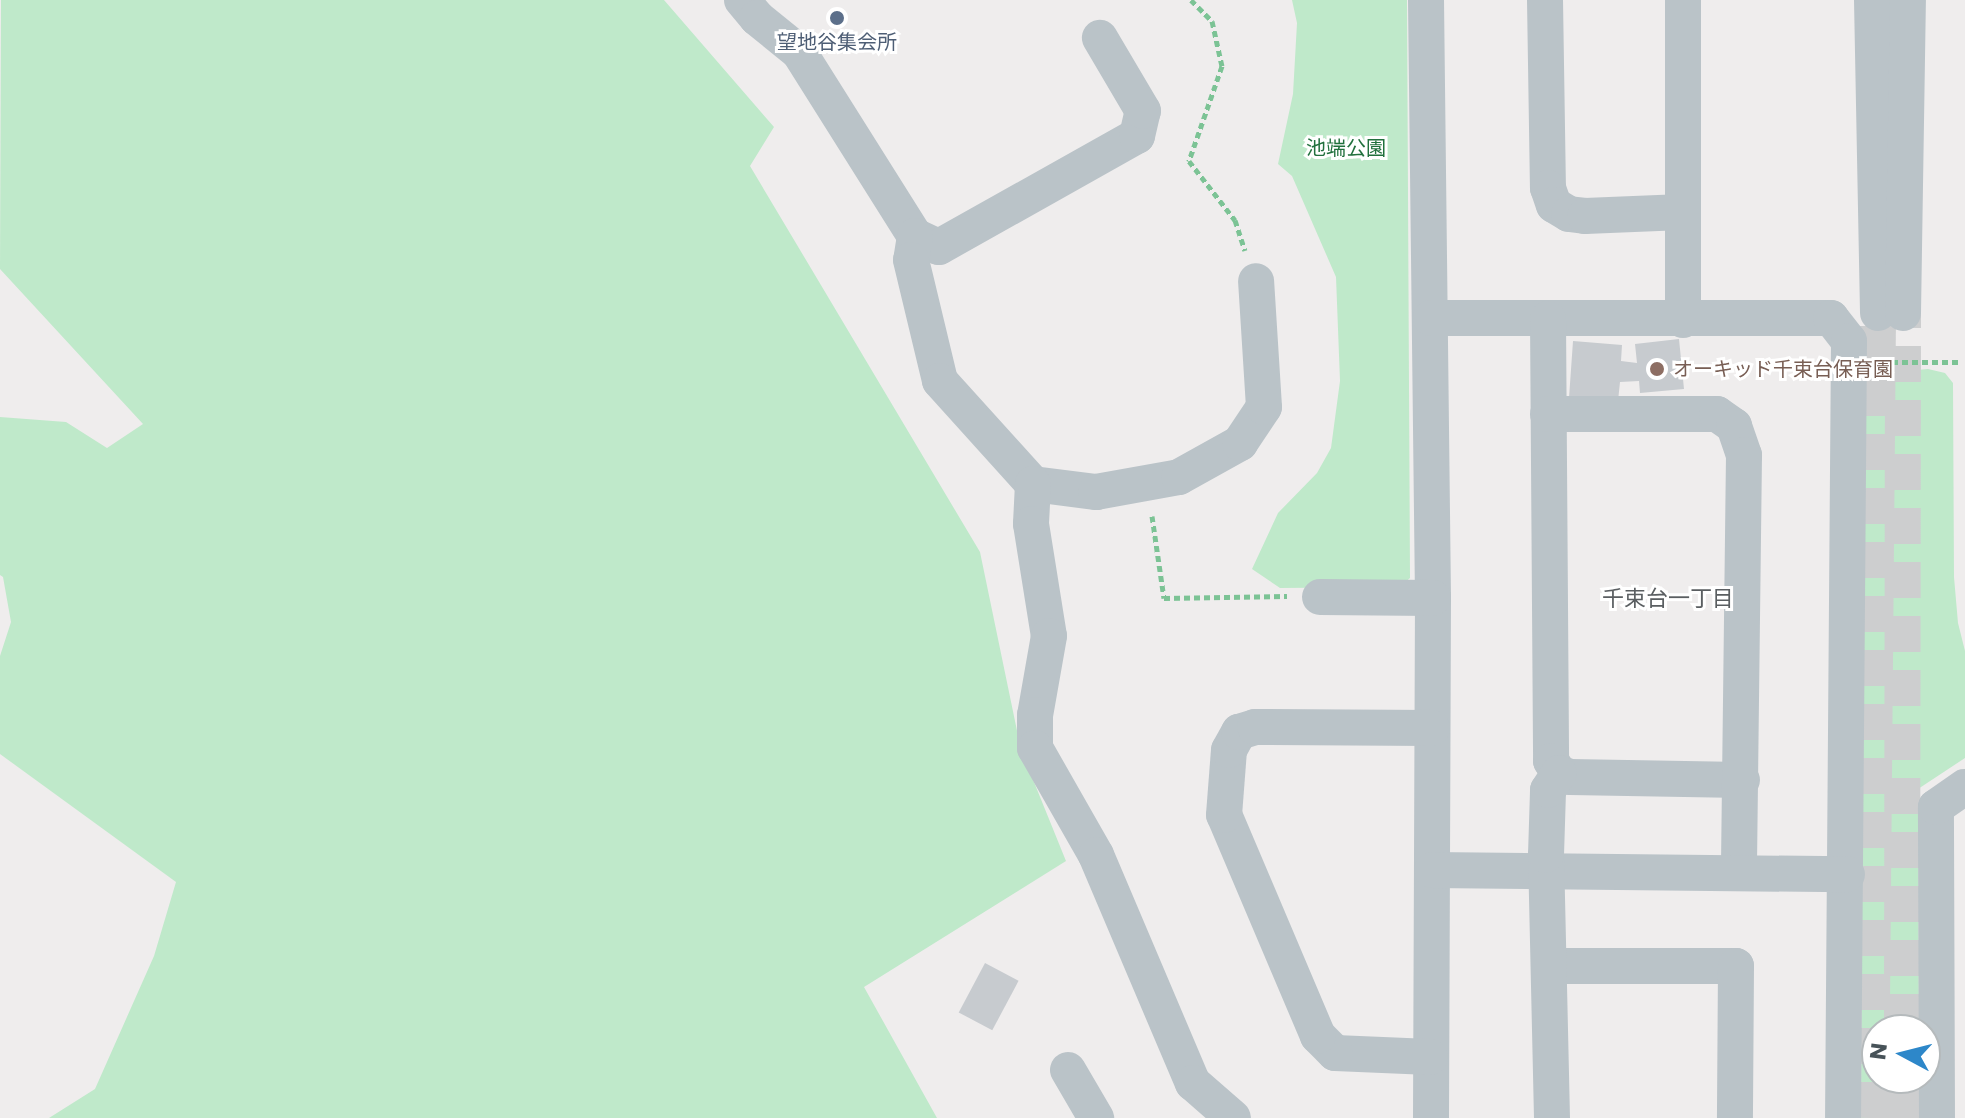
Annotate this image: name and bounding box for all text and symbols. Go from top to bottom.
marker: 望地谷集会所 [828,9,846,27]
place label: 望地谷集会所 [777,30,897,54]
park label: 池端公園 [1306,136,1386,160]
place label: オーキッド千束台保育園 [1673,357,1893,381]
marker: オーキッド千束台保育園 [1648,360,1666,378]
district label: 千束台一丁目 [1602,586,1734,612]
north arrow [1861,1014,1941,1094]
text: N [1862,1041,1895,1061]

